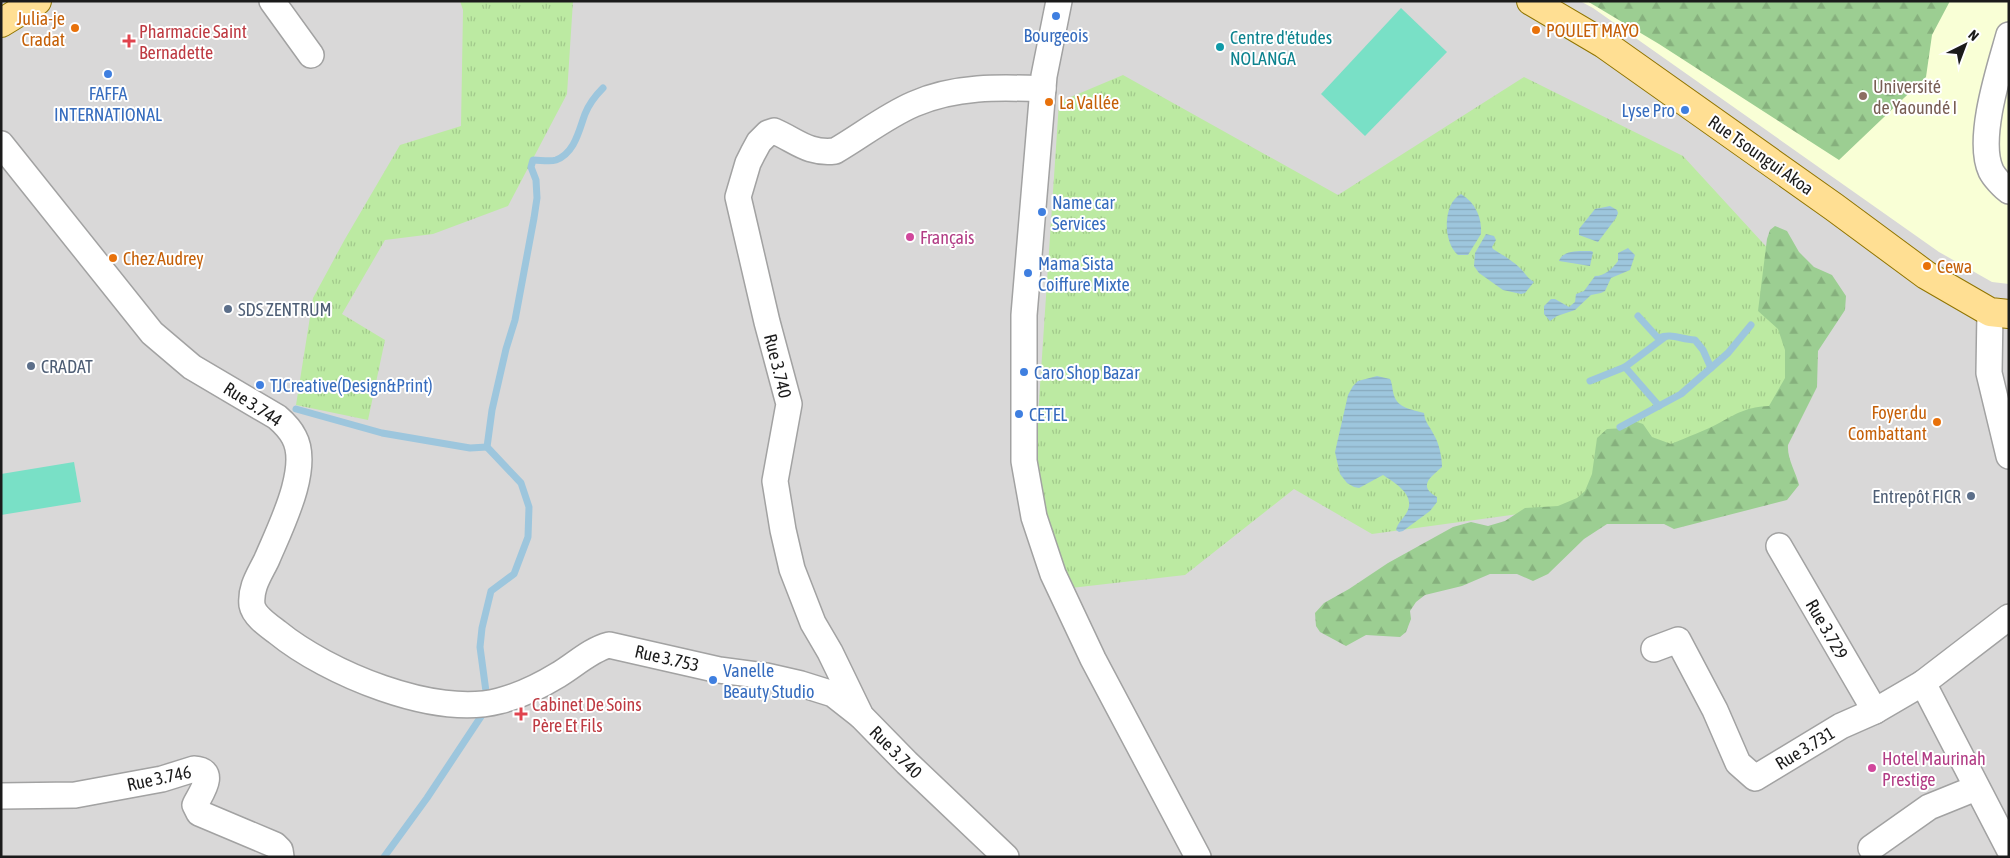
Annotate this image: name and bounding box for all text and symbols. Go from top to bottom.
place label: Julia-je Cradat [16,8,65,50]
marker: Bourgeois [1050,10,1062,22]
place label: POULET MAYO [1546,20,1639,41]
north arrow [1940,20,1990,70]
place label: Pharmacie Saint Bernadette [139,21,247,63]
marker: Julia-je Cradat [69,22,81,34]
marker: POULET MAYO [1530,24,1542,36]
place label: Bourgeois [1024,25,1088,46]
place label: Centre d'études NOLANGA [1230,27,1332,69]
text: N [1965,27,1982,44]
marker: Pharmacie Saint Bernadette [123,35,135,47]
marker: Centre d'études NOLANGA [1214,41,1226,53]
marker: FAFFA INTERNATIONAL [102,68,114,80]
place label: Université de Yaoundé I [1873,76,1957,118]
place label: FAFFA INTERNATIONAL [54,83,162,125]
marker: Université de Yaoundé I [1857,90,1869,102]
place label: La Vallée [1059,92,1119,113]
marker: La Vallée [1043,96,1055,108]
place label: Lyse Pro [1622,100,1675,121]
marker: Lyse Pro [1679,104,1691,116]
street label: Rue Tsoungui Akoa [1704,111,1818,199]
place label: Name car Services [1052,192,1116,234]
marker: Name car Services [1036,206,1048,218]
place label: Français [920,227,974,248]
marker: Français [904,231,916,243]
place label: Chez Audrey [123,248,204,269]
marker: Chez Audrey [107,252,119,264]
place label: Mama Sista Coiffure Mixte [1038,253,1130,295]
place label: Cewa [1937,256,1972,277]
marker: Cewa [1921,260,1933,272]
marker: Mama Sista Coiffure Mixte [1022,267,1034,279]
place label: SDS ZENTRUM [238,299,332,320]
marker: SDS ZENTRUM [222,303,234,315]
street label: Rue 3.740 [760,332,796,400]
place label: CRADAT [41,356,93,377]
marker: CRADAT [25,360,37,372]
place label: Caro Shop Bazar [1034,362,1140,383]
marker: Caro Shop Bazar [1018,366,1030,378]
place label: TJCreative(Design&Print) [270,375,433,396]
street label: Rue 3.744 [220,377,286,431]
marker: TJCreative(Design&Print) [254,379,266,391]
place label: Foyer du Combattant [1848,402,1927,444]
place label: CETEL [1029,404,1067,425]
marker: CETEL [1013,408,1025,420]
marker: Foyer du Combattant [1931,416,1943,428]
place label: Entrepôt FICR [1872,486,1961,507]
marker: Entrepôt FICR [1965,490,1977,502]
street label: Rue 3.729 [1802,595,1852,663]
street label: Rue 3.753 [633,640,701,676]
place label: Vanelle Beauty Studio [723,660,814,702]
marker: Vanelle Beauty Studio [707,674,719,686]
place label: Cabinet De Soins Père Et Fils [532,694,642,736]
marker: Cabinet De Soins Père Et Fils [514,707,528,721]
street label: Rue 3.740 [865,721,927,783]
street label: Rue 3.731 [1772,722,1838,774]
place label: Hotel Maurinah Prestige [1882,748,1986,790]
street label: Rue 3.746 [125,761,193,795]
marker: Hotel Maurinah Prestige [1866,762,1878,774]

